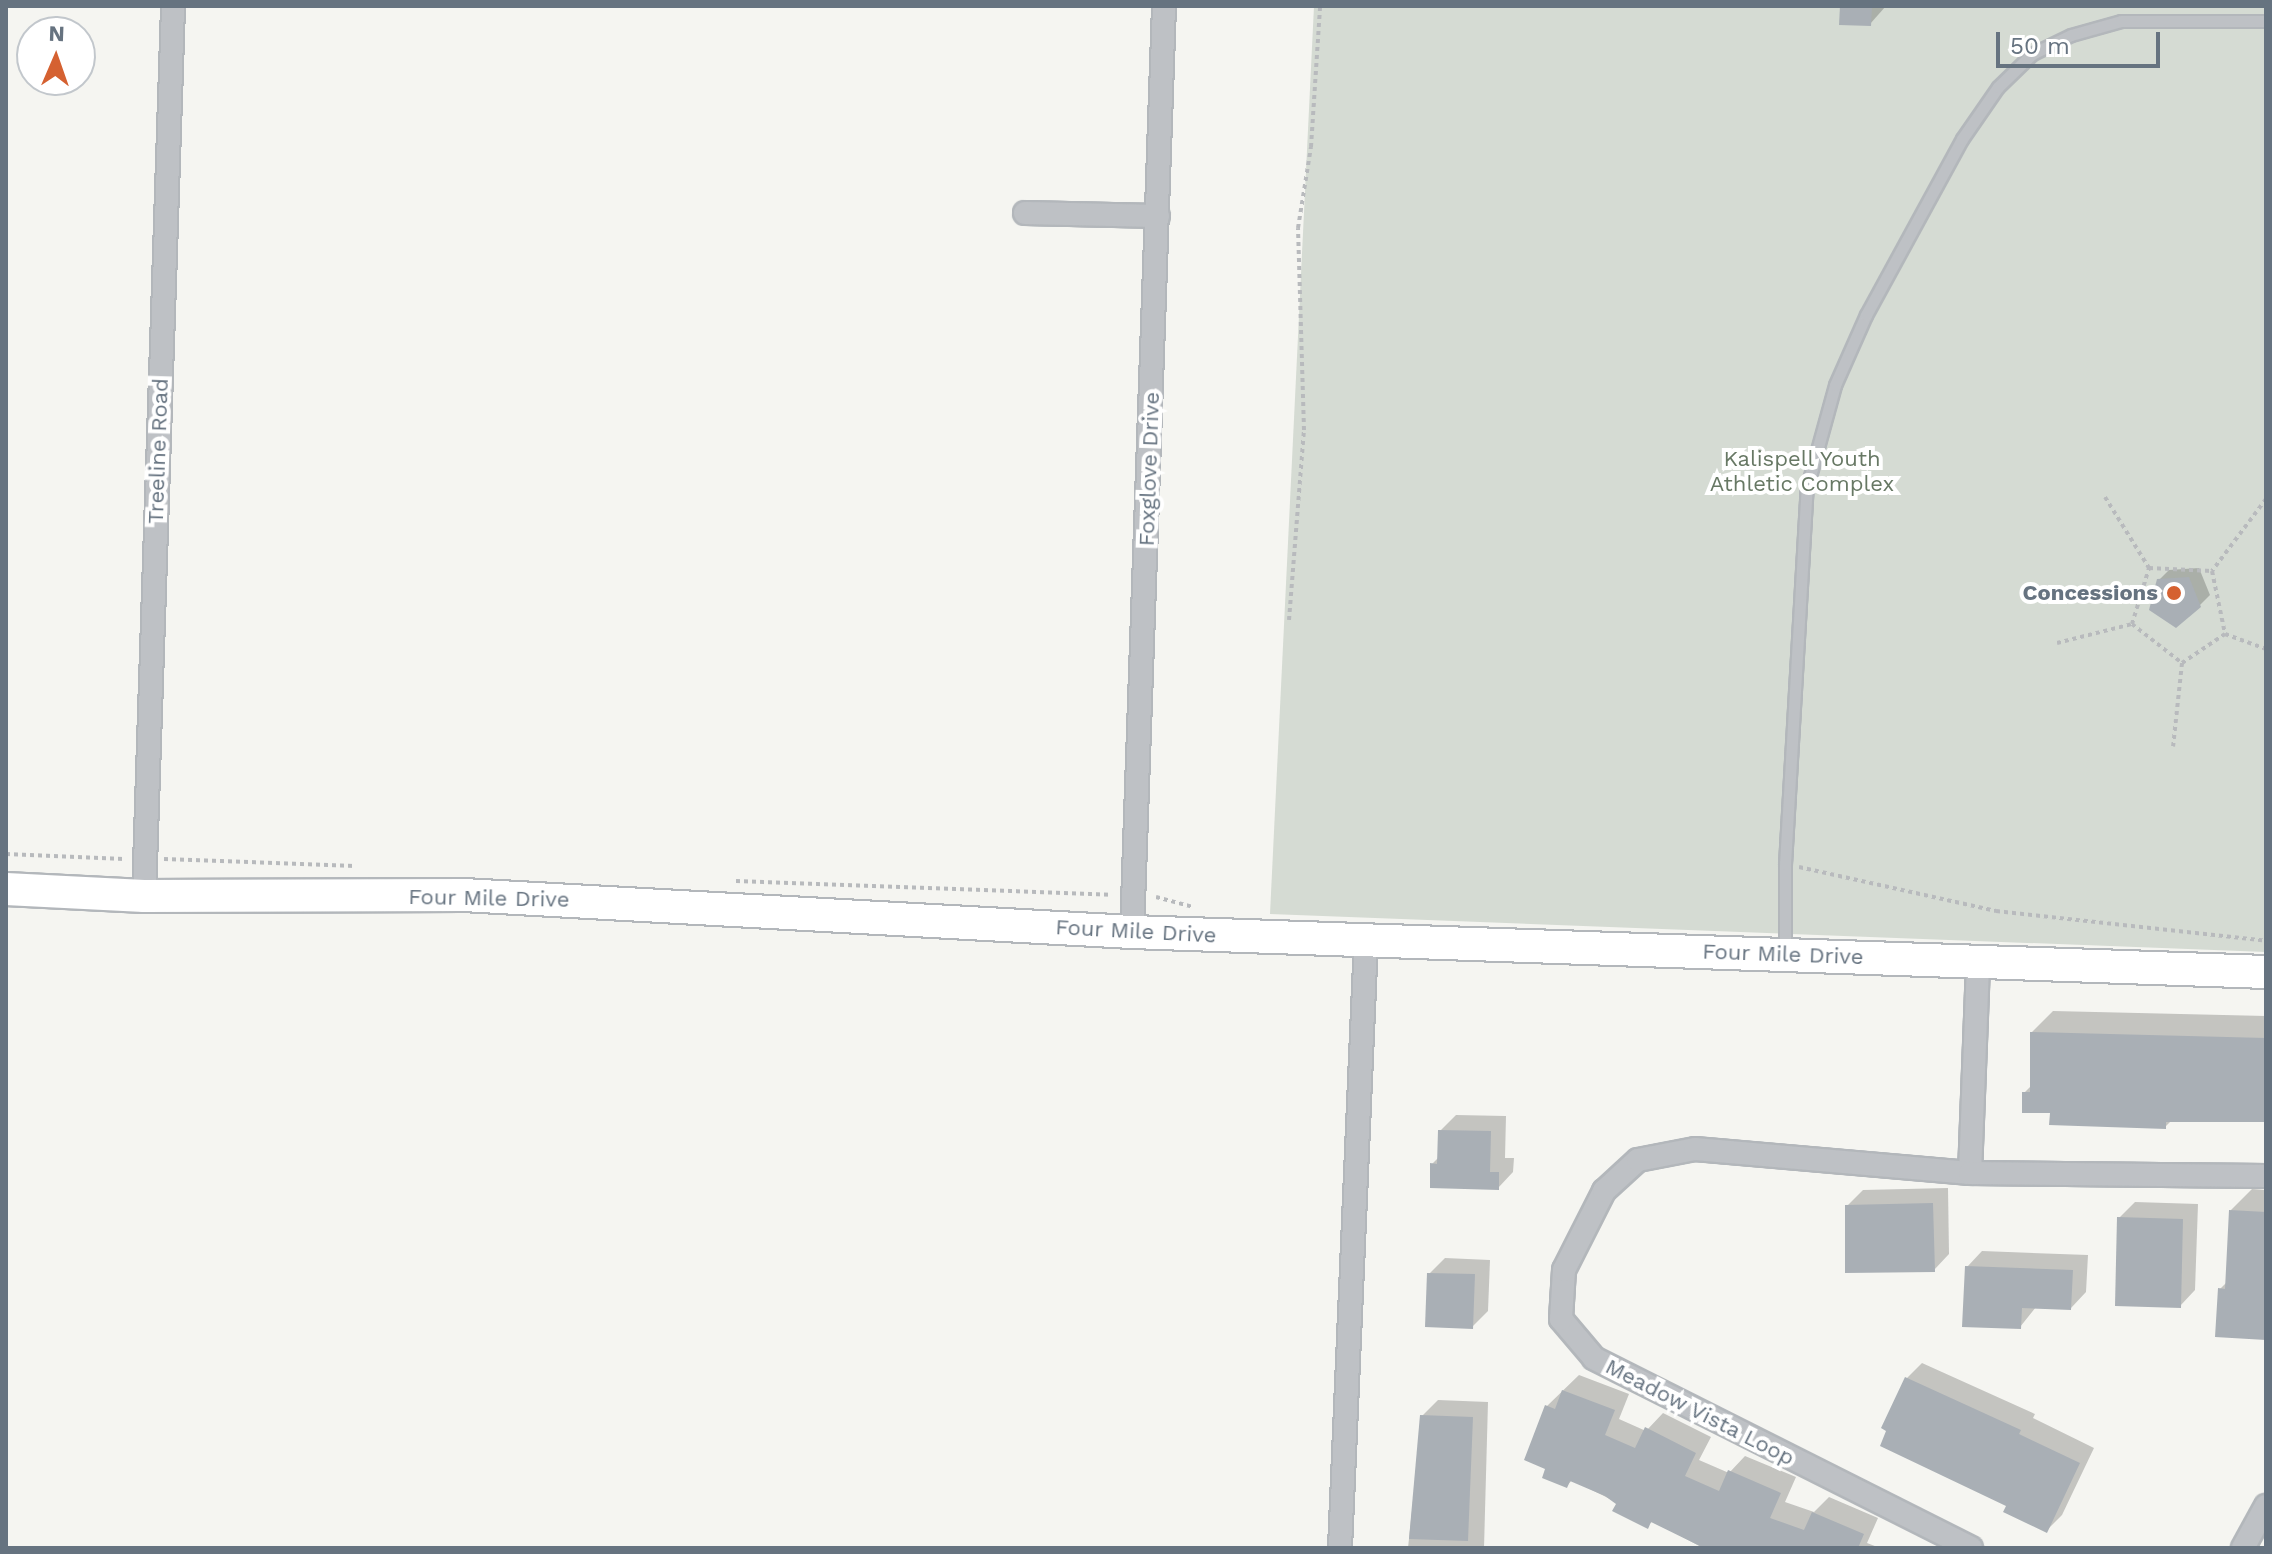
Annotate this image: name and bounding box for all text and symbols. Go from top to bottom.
north arrow [16,16,96,96]
scale bar [2000,16,2164,66]
text: N [48,21,65,46]
text: 50 m [2010,32,2070,60]
street label: Treeline Road [142,378,174,524]
street label: Foxglove Drive [1133,391,1165,547]
park label: Kalispell Youth Athletic Complex [1710,445,1894,496]
place label: Concessions [2023,580,2158,606]
marker: Concessions [2165,584,2183,602]
street label: Four Mile Drive [408,883,570,913]
street label: Four Mile Drive [1055,914,1217,948]
street label: Four Mile Drive [1702,938,1864,970]
street label: Meadow Vista Loop [1600,1353,1800,1471]

